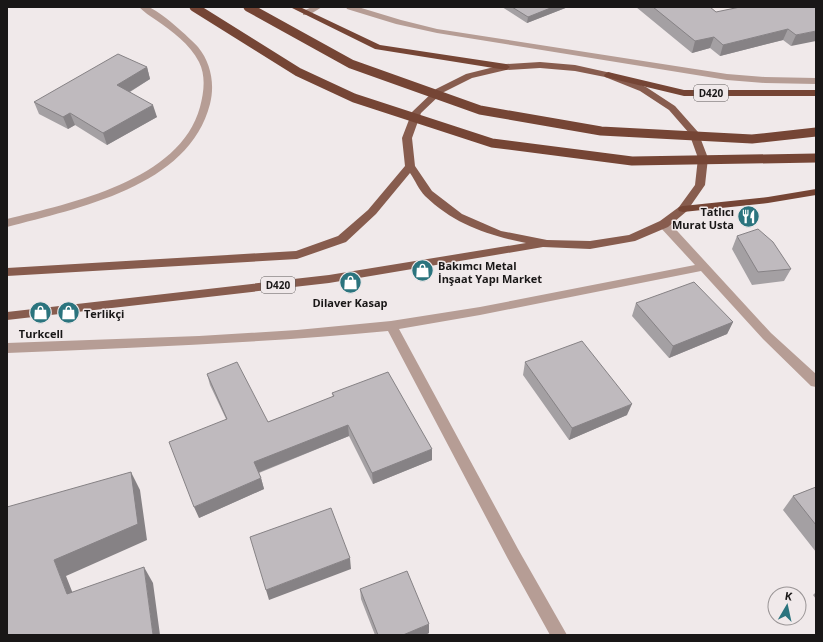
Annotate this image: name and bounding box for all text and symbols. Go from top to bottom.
road number: D420 [694,85,728,101]
place label: Tatlıcı Murat Usta [672,204,734,232]
restaurant icon: Tatlıcı Murat Usta [736,204,762,230]
shop icon: Bakımcı Metal İnşaat Yapı Market [409,258,435,284]
place label: Bakımcı Metal İnşaat Yapı Market [438,258,542,286]
shop icon: Dilaver Kasap [337,269,363,295]
road number: D420 [261,277,295,293]
place label: Dilaver Kasap [312,295,388,310]
shop icon: Turkcell [28,300,54,326]
shop icon: Terlikçi [55,300,81,326]
place label: Terlikçi [84,306,124,321]
place label: Turkcell [19,326,63,341]
north arrow [767,586,807,626]
text: K [784,588,794,604]

